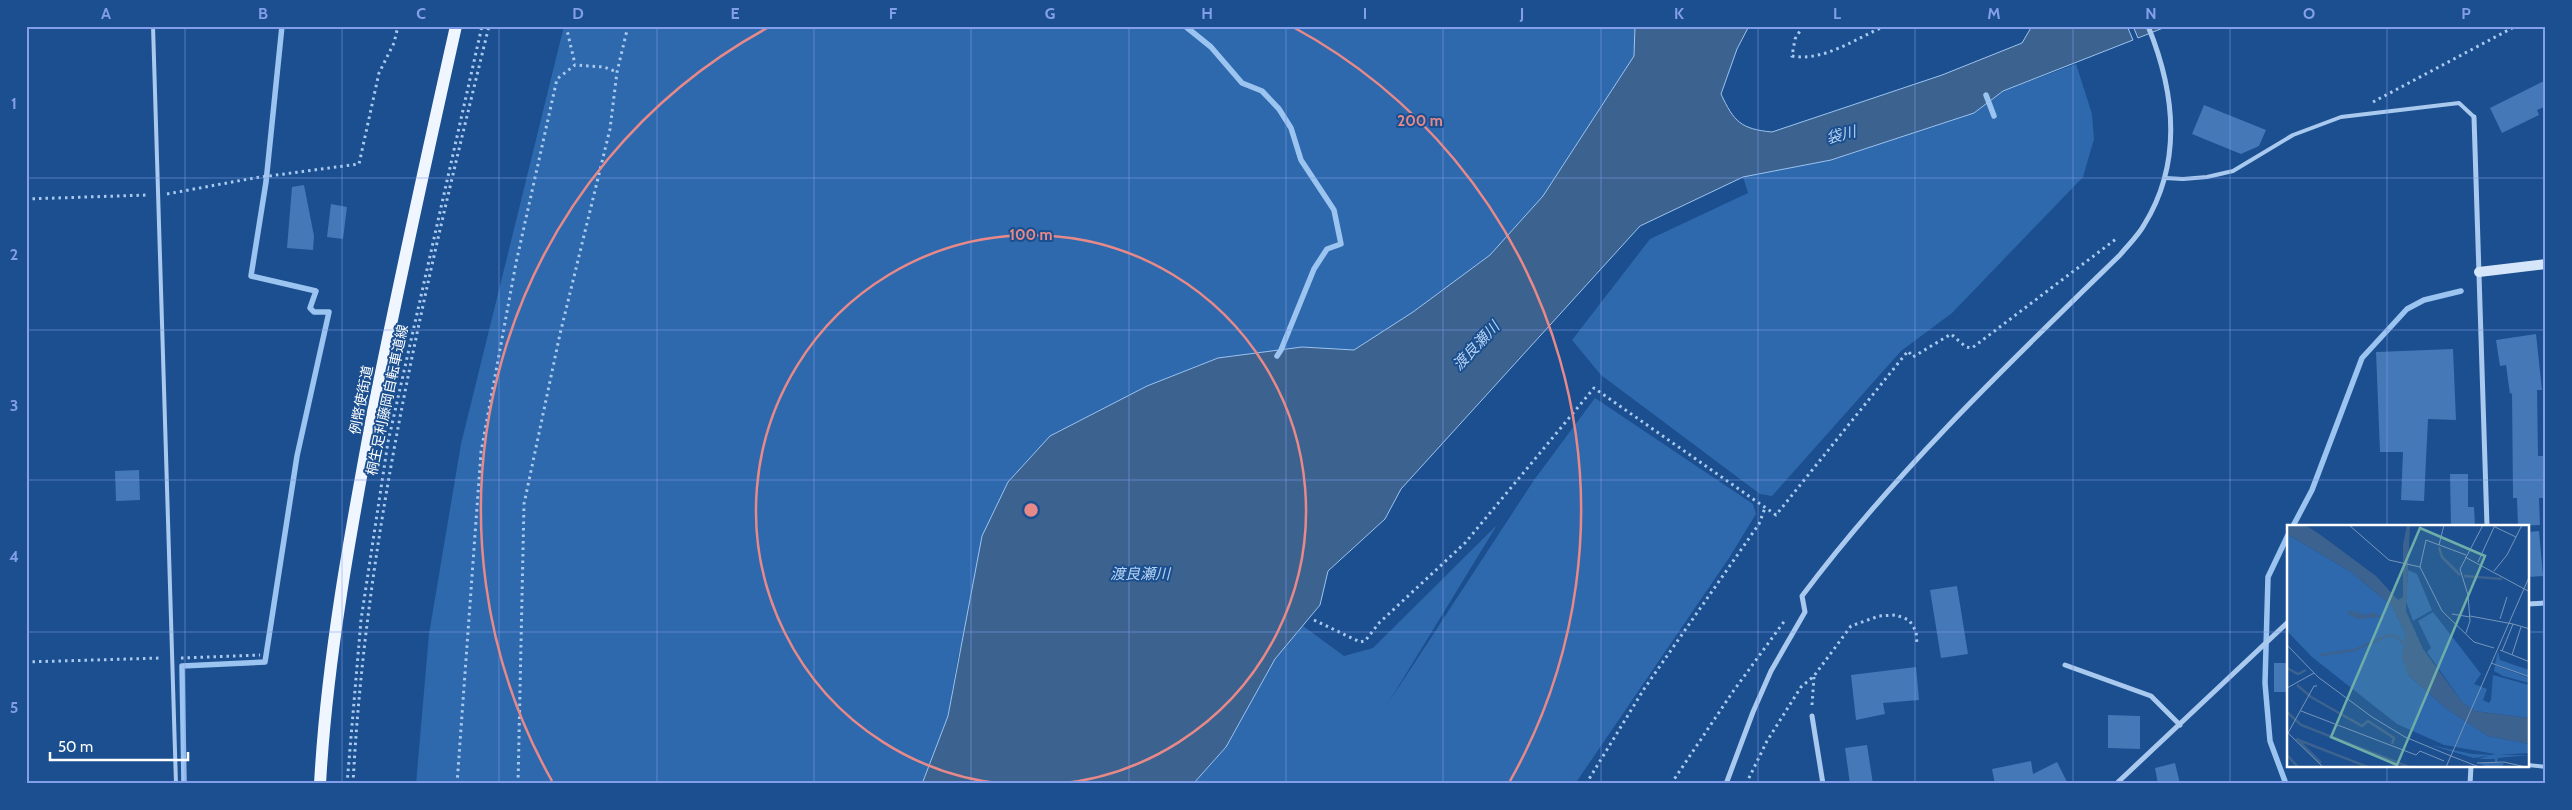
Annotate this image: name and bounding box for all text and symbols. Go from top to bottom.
text: A [101,4,111,23]
text: B [258,4,268,23]
text: C [416,4,426,23]
text: D [572,4,584,23]
text: E [730,4,740,23]
text: F [889,4,898,23]
text: G [1045,4,1055,23]
text: H [1201,4,1213,23]
text: I [1363,4,1367,23]
text: J [1519,4,1524,23]
text: K [1674,4,1684,23]
text: L [1833,4,1841,23]
text: M [1987,4,2001,23]
text: N [2145,4,2157,23]
text: O [2303,4,2315,23]
text: P [2461,4,2471,23]
text: 1 [11,94,17,113]
text: 200 m [1397,112,1443,130]
water label: 袋川 [1824,122,1860,147]
text: 100 m [1009,226,1053,244]
text: 2 [10,245,18,264]
water label: 渡良瀬川 [1449,316,1504,374]
street label: 桐生足利藤岡自転車道線 [362,323,412,477]
street label: 例幣使街道 [345,364,377,436]
text: 3 [10,396,18,415]
centre of rings [1022,501,1040,519]
inset map [2287,525,2530,768]
text: 4 [9,547,19,566]
water label: 渡良瀬川 [1110,565,1172,583]
text: 5 [10,698,18,717]
scale bar [50,730,188,762]
text: 50 m [58,738,93,756]

